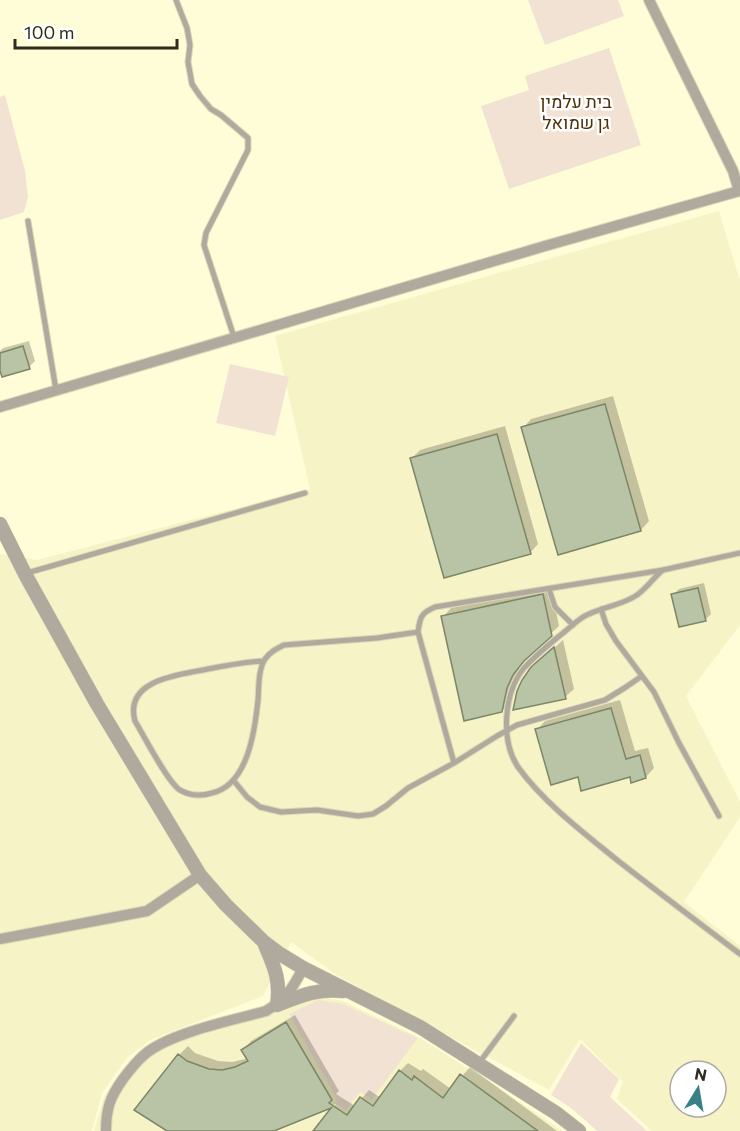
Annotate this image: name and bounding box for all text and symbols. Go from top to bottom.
scale bar [15,12,177,50]
text: 100 m [24,21,74,43]
park label: בית עלמין גן שמואל [540,90,612,133]
north arrow [668,1059,728,1119]
text: N [693,1063,709,1084]

